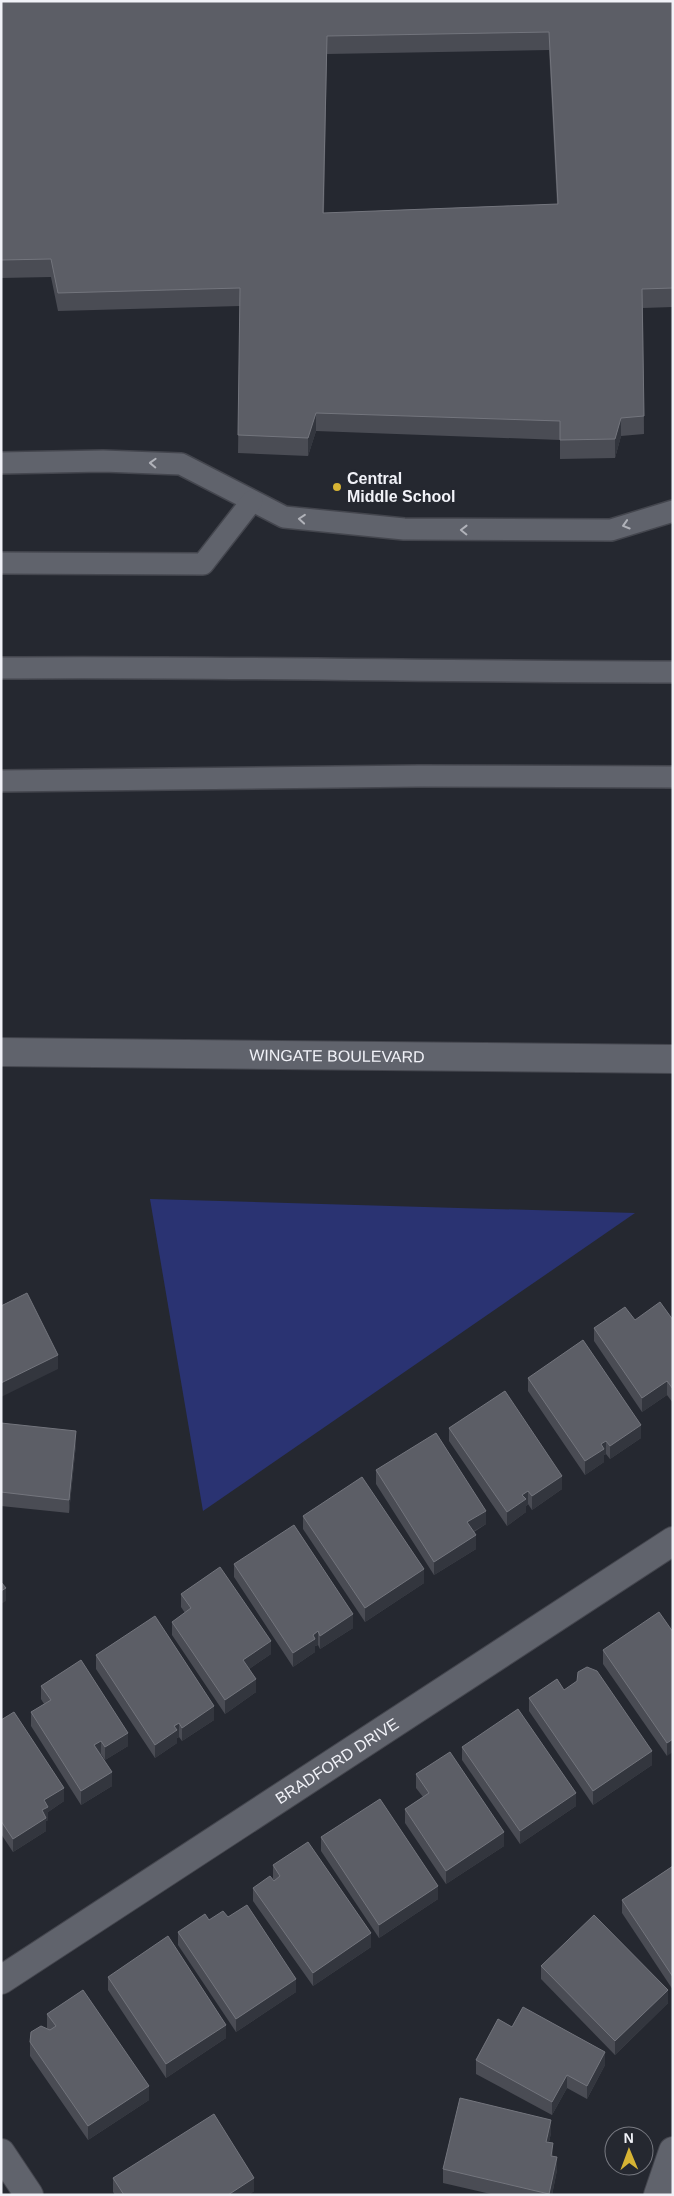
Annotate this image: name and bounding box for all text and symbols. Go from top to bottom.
one-way arrow [149,458,156,468]
place label: Central Middle School [347,470,455,505]
marker: Central Middle School [331,481,343,493]
one-way arrow [298,514,306,525]
one-way arrow [623,520,631,530]
one-way arrow [460,525,468,535]
street label: WINGATE BOULEVARD [249,1046,425,1065]
street label: BRADFORD DRIVE [272,1714,401,1807]
north arrow [604,2126,654,2176]
text: N [624,2130,634,2146]

